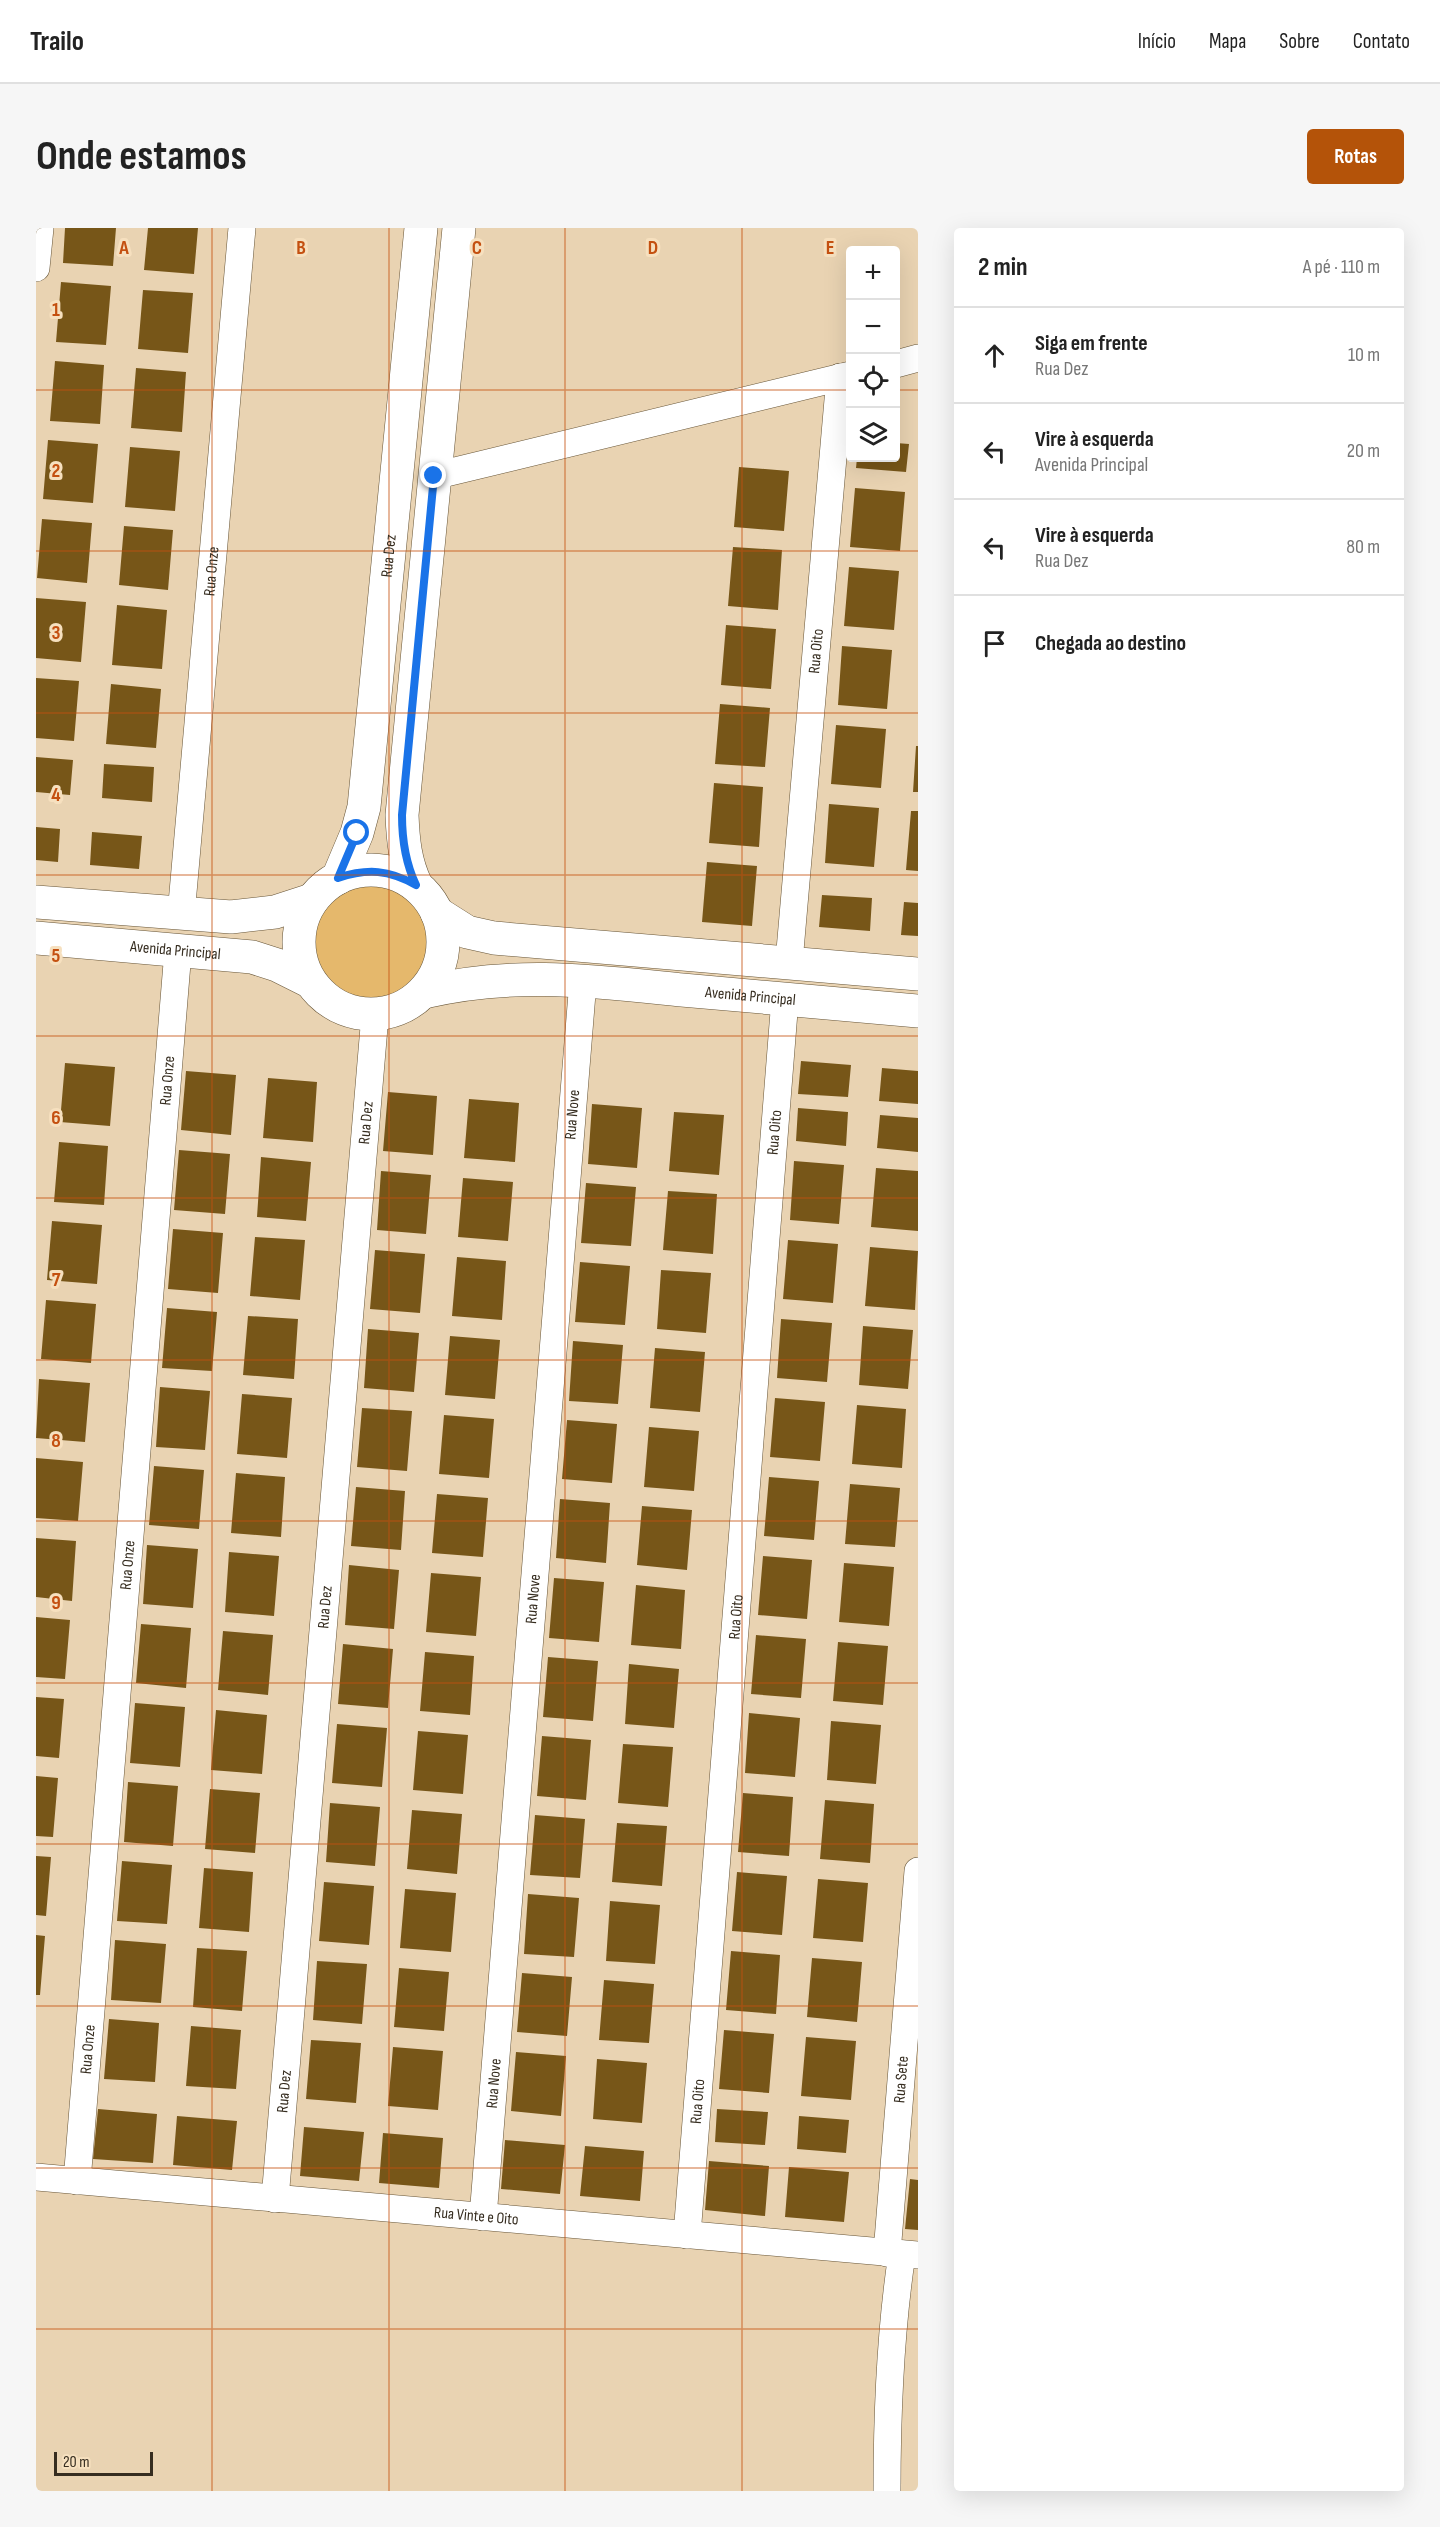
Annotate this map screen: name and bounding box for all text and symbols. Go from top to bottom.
text: Trailo [30,25,84,58]
text: Início [1138,29,1176,54]
text: Mapa [1209,29,1246,54]
text: Sobre [1279,29,1320,54]
text: Contato [1353,29,1410,54]
button: Rotas [1307,129,1404,184]
text: Onde estamos [36,131,247,182]
text: A [118,236,129,260]
text: B [296,236,306,260]
text: C [472,236,482,260]
text: D [648,236,658,260]
text: E [826,236,834,260]
map controls [846,246,900,462]
button: + [846,246,900,300]
text: 2 min [978,252,1028,283]
text: A pé · 110 m [1303,255,1380,279]
text: 1 [52,298,60,322]
button: − [846,300,900,354]
text: Siga em frente [1035,330,1148,357]
icon: ahead [978,339,1011,372]
text: 10 m [1348,343,1380,367]
button: locate [846,354,900,408]
text: Rua Dez [1035,357,1089,381]
button: layers [846,408,900,462]
text: Vire à esquerda [1035,426,1154,453]
icon: left [978,435,1011,468]
text: 20 m [1347,439,1380,463]
text: Avenida Principal [1035,453,1148,477]
text: 2 [52,459,60,483]
route end [420,462,446,488]
text: Vire à esquerda [1035,522,1154,549]
icon: left [978,531,1011,564]
street label: Rua Dez [377,533,400,578]
text: 80 m [1346,535,1380,559]
street label: Rua Onze [200,546,223,597]
text: Rua Dez [1035,549,1089,573]
text: 3 [52,621,61,645]
icon: arrive [978,627,1011,660]
street label: Rua Oito [805,628,828,674]
text: Chegada ao destino [1035,630,1186,657]
text: 4 [51,783,61,807]
route start [343,819,369,845]
street label: Avenida Principal [128,937,222,964]
text: 5 [52,944,61,968]
street label: Avenida Principal [703,983,796,1010]
street label: Rua Onze [156,1055,179,1106]
street label: Rua Nove [561,1089,584,1140]
street label: Rua Dez [355,1100,377,1145]
text: 6 [51,1106,61,1130]
street label: Rua Oito [763,1109,786,1156]
text: 7 [52,1268,61,1292]
text: 8 [51,1429,61,1453]
street label: Rua Onze [116,1540,139,1591]
street label: Rua Nove [522,1573,544,1625]
street label: Rua Dez [314,1585,336,1629]
text: 9 [51,1591,61,1615]
street label: Rua Oito [725,1594,747,1640]
street label: Rua Onze [76,2024,99,2075]
street label: Rua Sete [890,2055,912,2104]
street label: Rua Nove [482,2058,505,2109]
street label: Rua Dez [273,2069,295,2114]
street label: Rua Oito [686,2078,709,2125]
street label: Rua Vinte e Oito [433,2203,519,2229]
scale bar [54,2449,153,2476]
text: 20 m [63,2453,90,2472]

